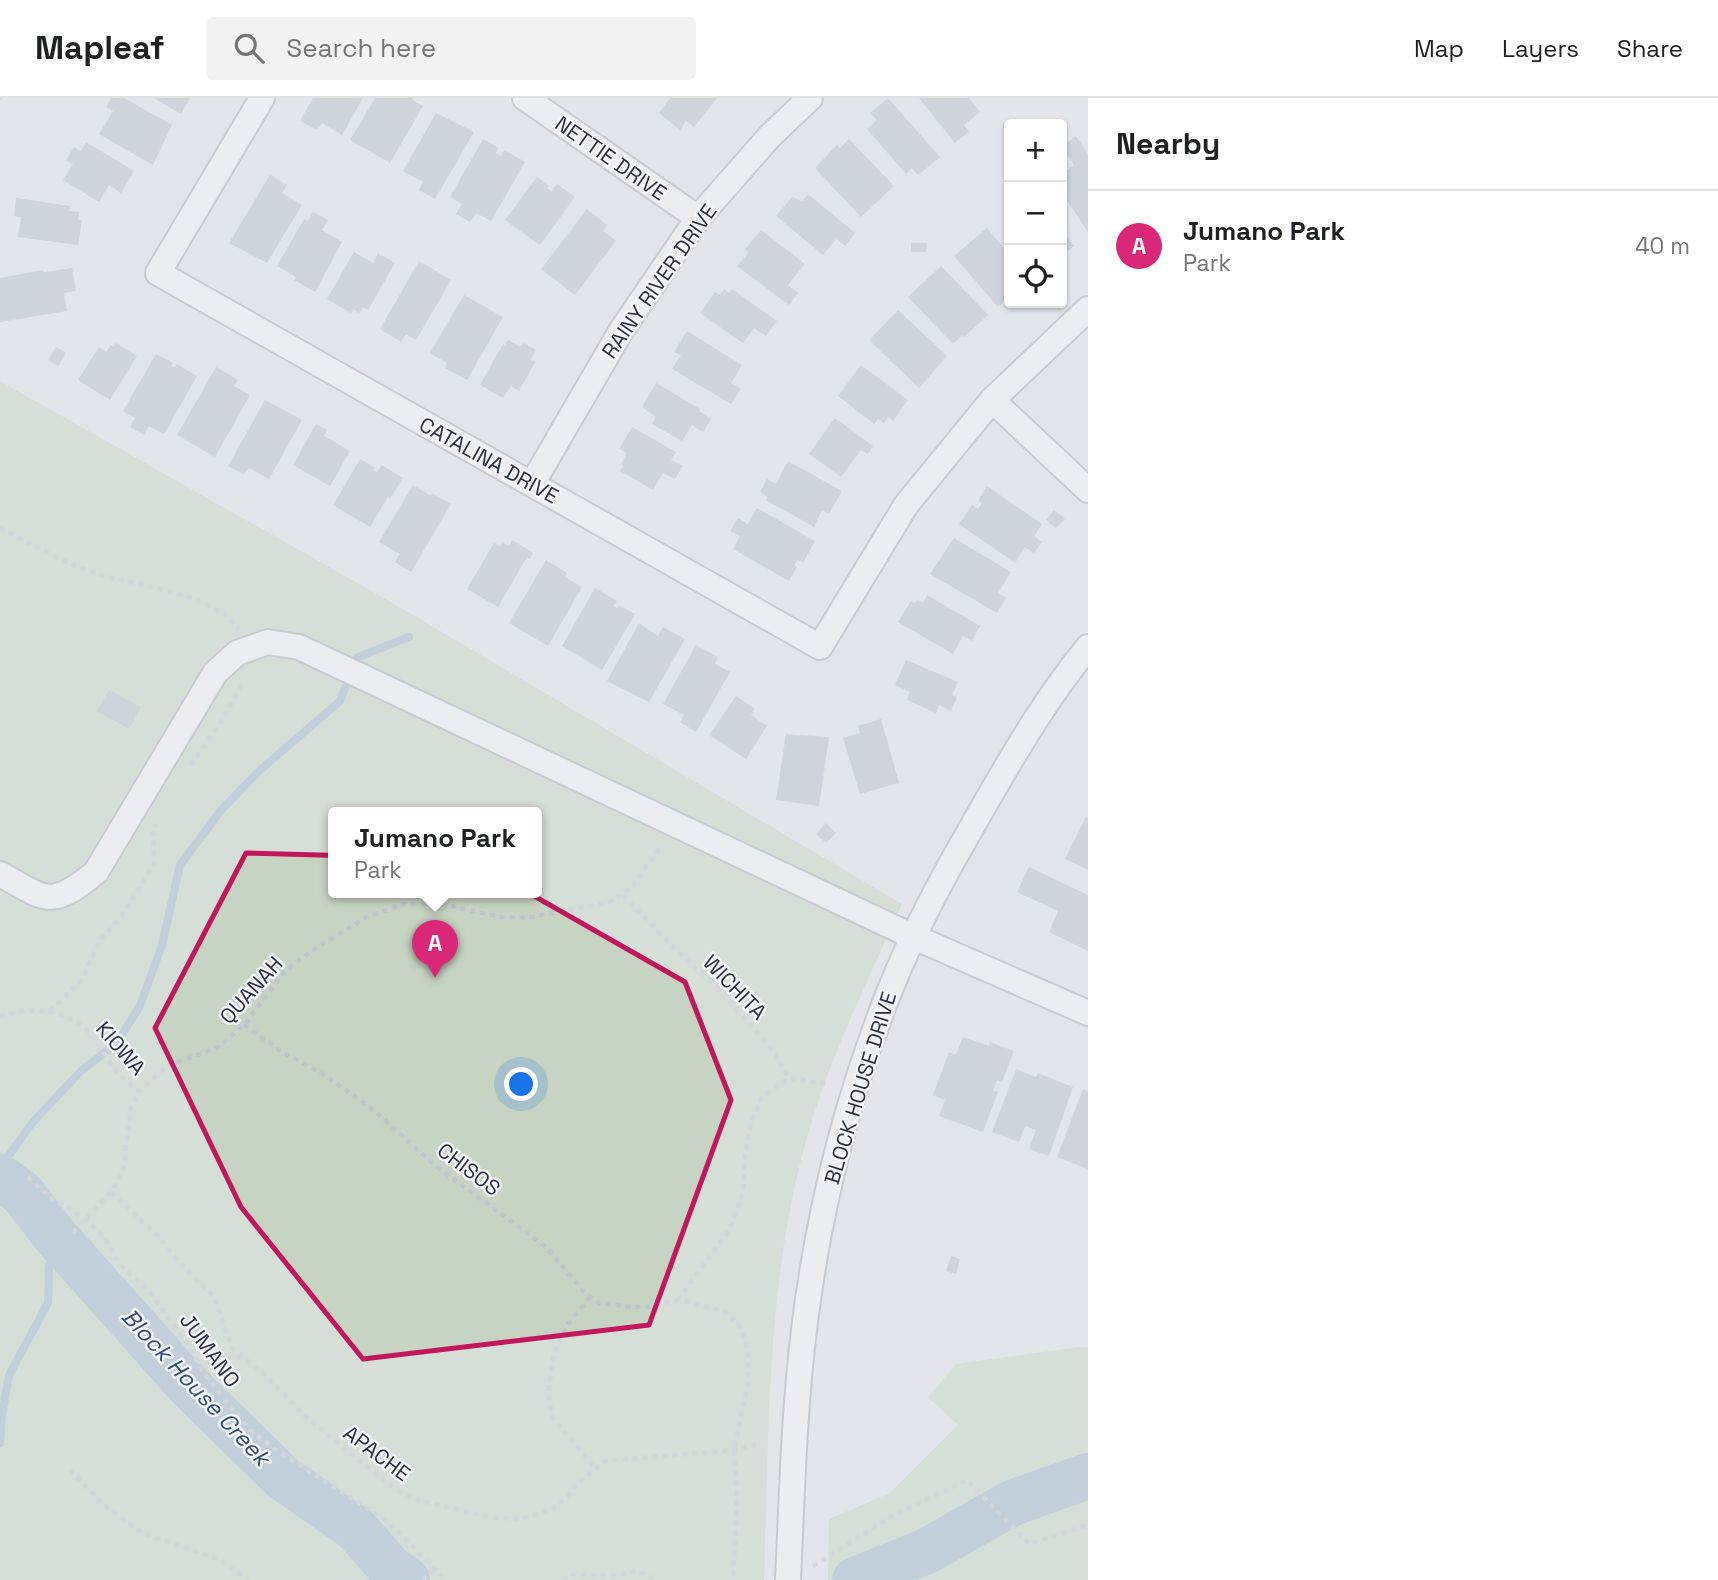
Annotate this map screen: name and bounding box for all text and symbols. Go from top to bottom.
search box [206,17,696,80]
text: Mapleaf [35,27,164,69]
icon: search [230,29,268,67]
text: Search here [286,31,436,65]
text: Map [1414,33,1464,64]
text: Layers [1502,33,1579,64]
text: Share [1617,33,1683,64]
street label: NETTIE DRIVE [550,110,672,206]
map controls [1004,119,1067,308]
button: + [1004,119,1067,182]
text: Nearby [1116,124,1220,163]
button: − [1004,182,1067,245]
street label: RAINY RIVER DRIVE [596,199,722,363]
text: Jumano Park [1183,214,1345,248]
text: A [1132,231,1146,261]
text: 40 m [1635,231,1690,261]
button: locate [1004,245,1067,308]
text: Park [1183,248,1231,278]
street label: CATALINA DRIVE [415,411,563,509]
popup [328,807,542,898]
text: Jumano Park [354,821,516,855]
text: Park [354,855,402,885]
pin: A [412,920,458,978]
street label: WICHITA [698,949,772,1025]
street label: QUANAH [214,951,288,1029]
street label: BLOCK HOUSE DRIVE [818,989,902,1187]
street label: KIOWA [90,1015,152,1081]
your location [504,1067,538,1101]
street label: CHISOS [432,1136,506,1202]
water label: Block House Creek [115,1302,279,1474]
street label: JUMANO [174,1307,246,1393]
street label: APACHE [338,1419,416,1487]

